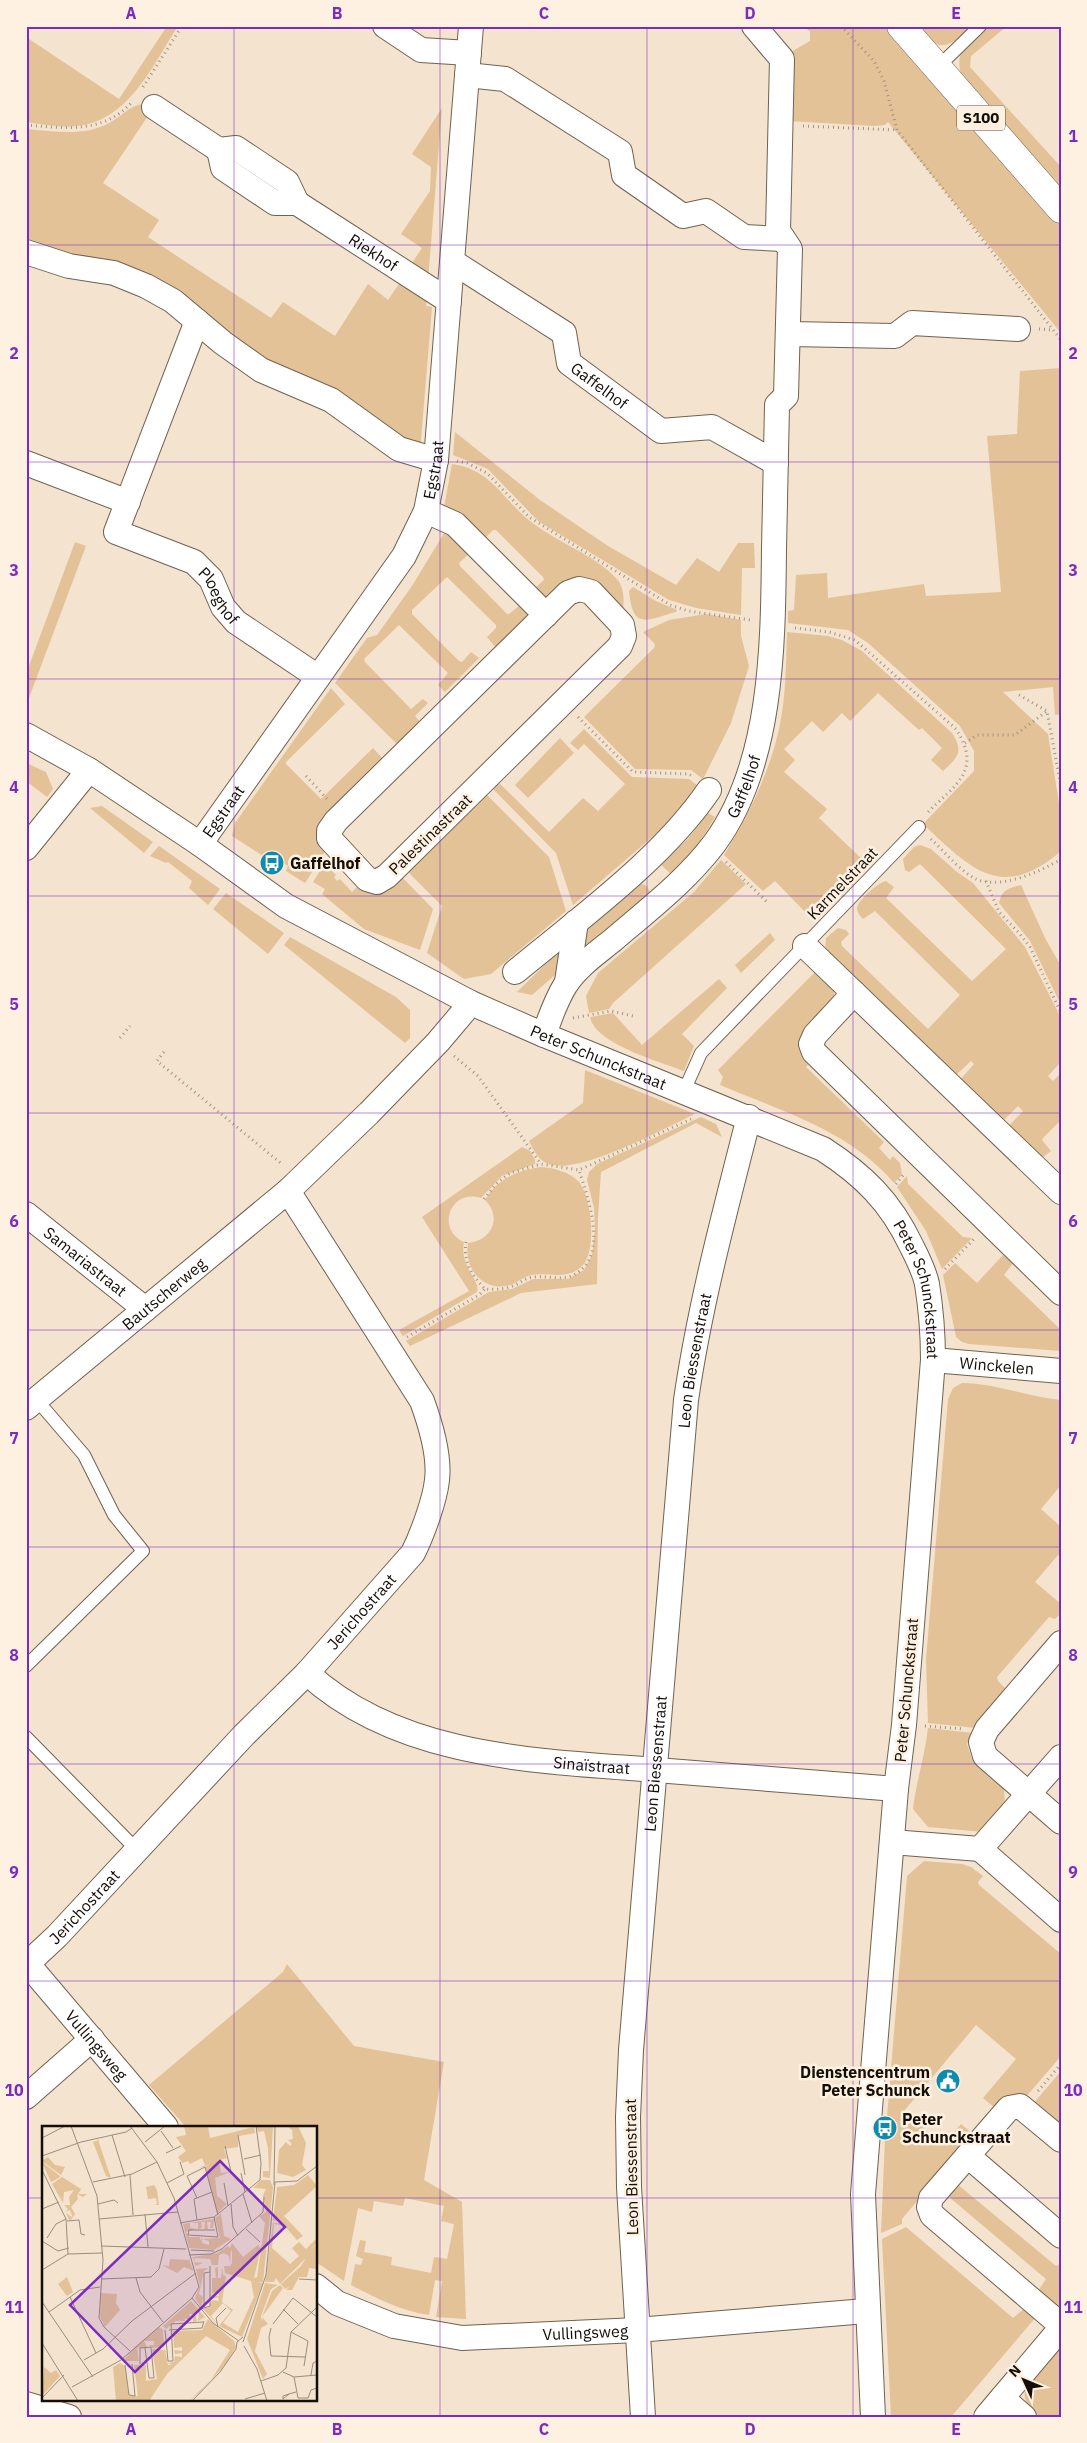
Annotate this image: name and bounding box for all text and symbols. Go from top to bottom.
text: A [126,3,137,23]
text: B [332,3,343,23]
text: C [539,3,549,23]
text: D [744,3,756,23]
text: E [951,3,961,23]
road number: S100 [957,106,1005,130]
text: 1 [9,126,19,146]
text: 1 [1068,126,1078,146]
street label: Riekhof [345,229,402,275]
text: 2 [9,343,19,363]
text: 2 [1068,343,1078,363]
street label: Gaffelhof [567,358,632,413]
street label: Egstraat [419,439,448,501]
text: 3 [9,560,19,580]
text: 3 [1068,560,1078,580]
street label: Ploeghof [194,562,243,628]
street label: Gaffelhof [722,753,765,822]
text: 4 [9,777,19,797]
text: 4 [1068,777,1078,797]
street label: Egstraat [198,781,248,841]
street label: Palestinastraat [384,789,476,879]
street label: Karmelstraat [802,843,882,923]
bus stop icon: Gaffelhof [259,850,285,876]
place label: Gaffelhof [290,853,360,873]
text: 5 [9,994,19,1014]
text: 5 [1068,994,1078,1014]
street label: Peter Schunckstraat [528,1020,669,1094]
text: 6 [9,1211,19,1231]
text: 6 [1068,1211,1078,1231]
street label: Peter Schunckstraat [889,1216,943,1359]
street label: Samariastraat [40,1222,131,1301]
street label: Bautscherweg [118,1253,210,1334]
street label: Leon Biessenstraat [674,1291,716,1429]
street label: Winckelen [959,1352,1035,1379]
text: 7 [9,1428,19,1448]
text: 7 [1068,1428,1078,1448]
street label: Jerichostraat [322,1569,400,1654]
street label: Peter Schunckstraat [890,1617,922,1763]
text: 8 [9,1645,19,1665]
text: 8 [1068,1645,1078,1665]
street label: Leon Biessenstraat [640,1694,671,1833]
street label: Sinaïstraat [552,1752,631,1778]
text: 9 [9,1862,19,1882]
text: 9 [1068,1862,1078,1882]
street label: Jerichostraat [45,1865,124,1948]
street label: Vullingsweg [61,2006,132,2085]
place label: Dienstencentrum Peter Schunck [800,2062,931,2100]
public building icon: Dienstencentrum Peter Schunck [935,2068,961,2094]
text: 10 [4,2080,24,2100]
text: 10 [1063,2080,1083,2100]
street label: Leon Biessenstraat [620,2098,642,2236]
place label: Peter Schunckstraat [902,2109,1011,2147]
bus stop icon: Peter Schunckstraat [872,2115,898,2141]
inset map [42,2126,318,2400]
text: 11 [4,2297,24,2317]
text: 11 [1063,2297,1083,2317]
street label: Vullingsweg [542,2320,629,2344]
north arrow [1000,2356,1050,2406]
text: N [1005,2361,1025,2381]
text: A [126,2419,137,2439]
text: B [332,2419,343,2439]
text: C [539,2419,549,2439]
text: D [744,2419,756,2439]
text: E [951,2419,961,2439]

